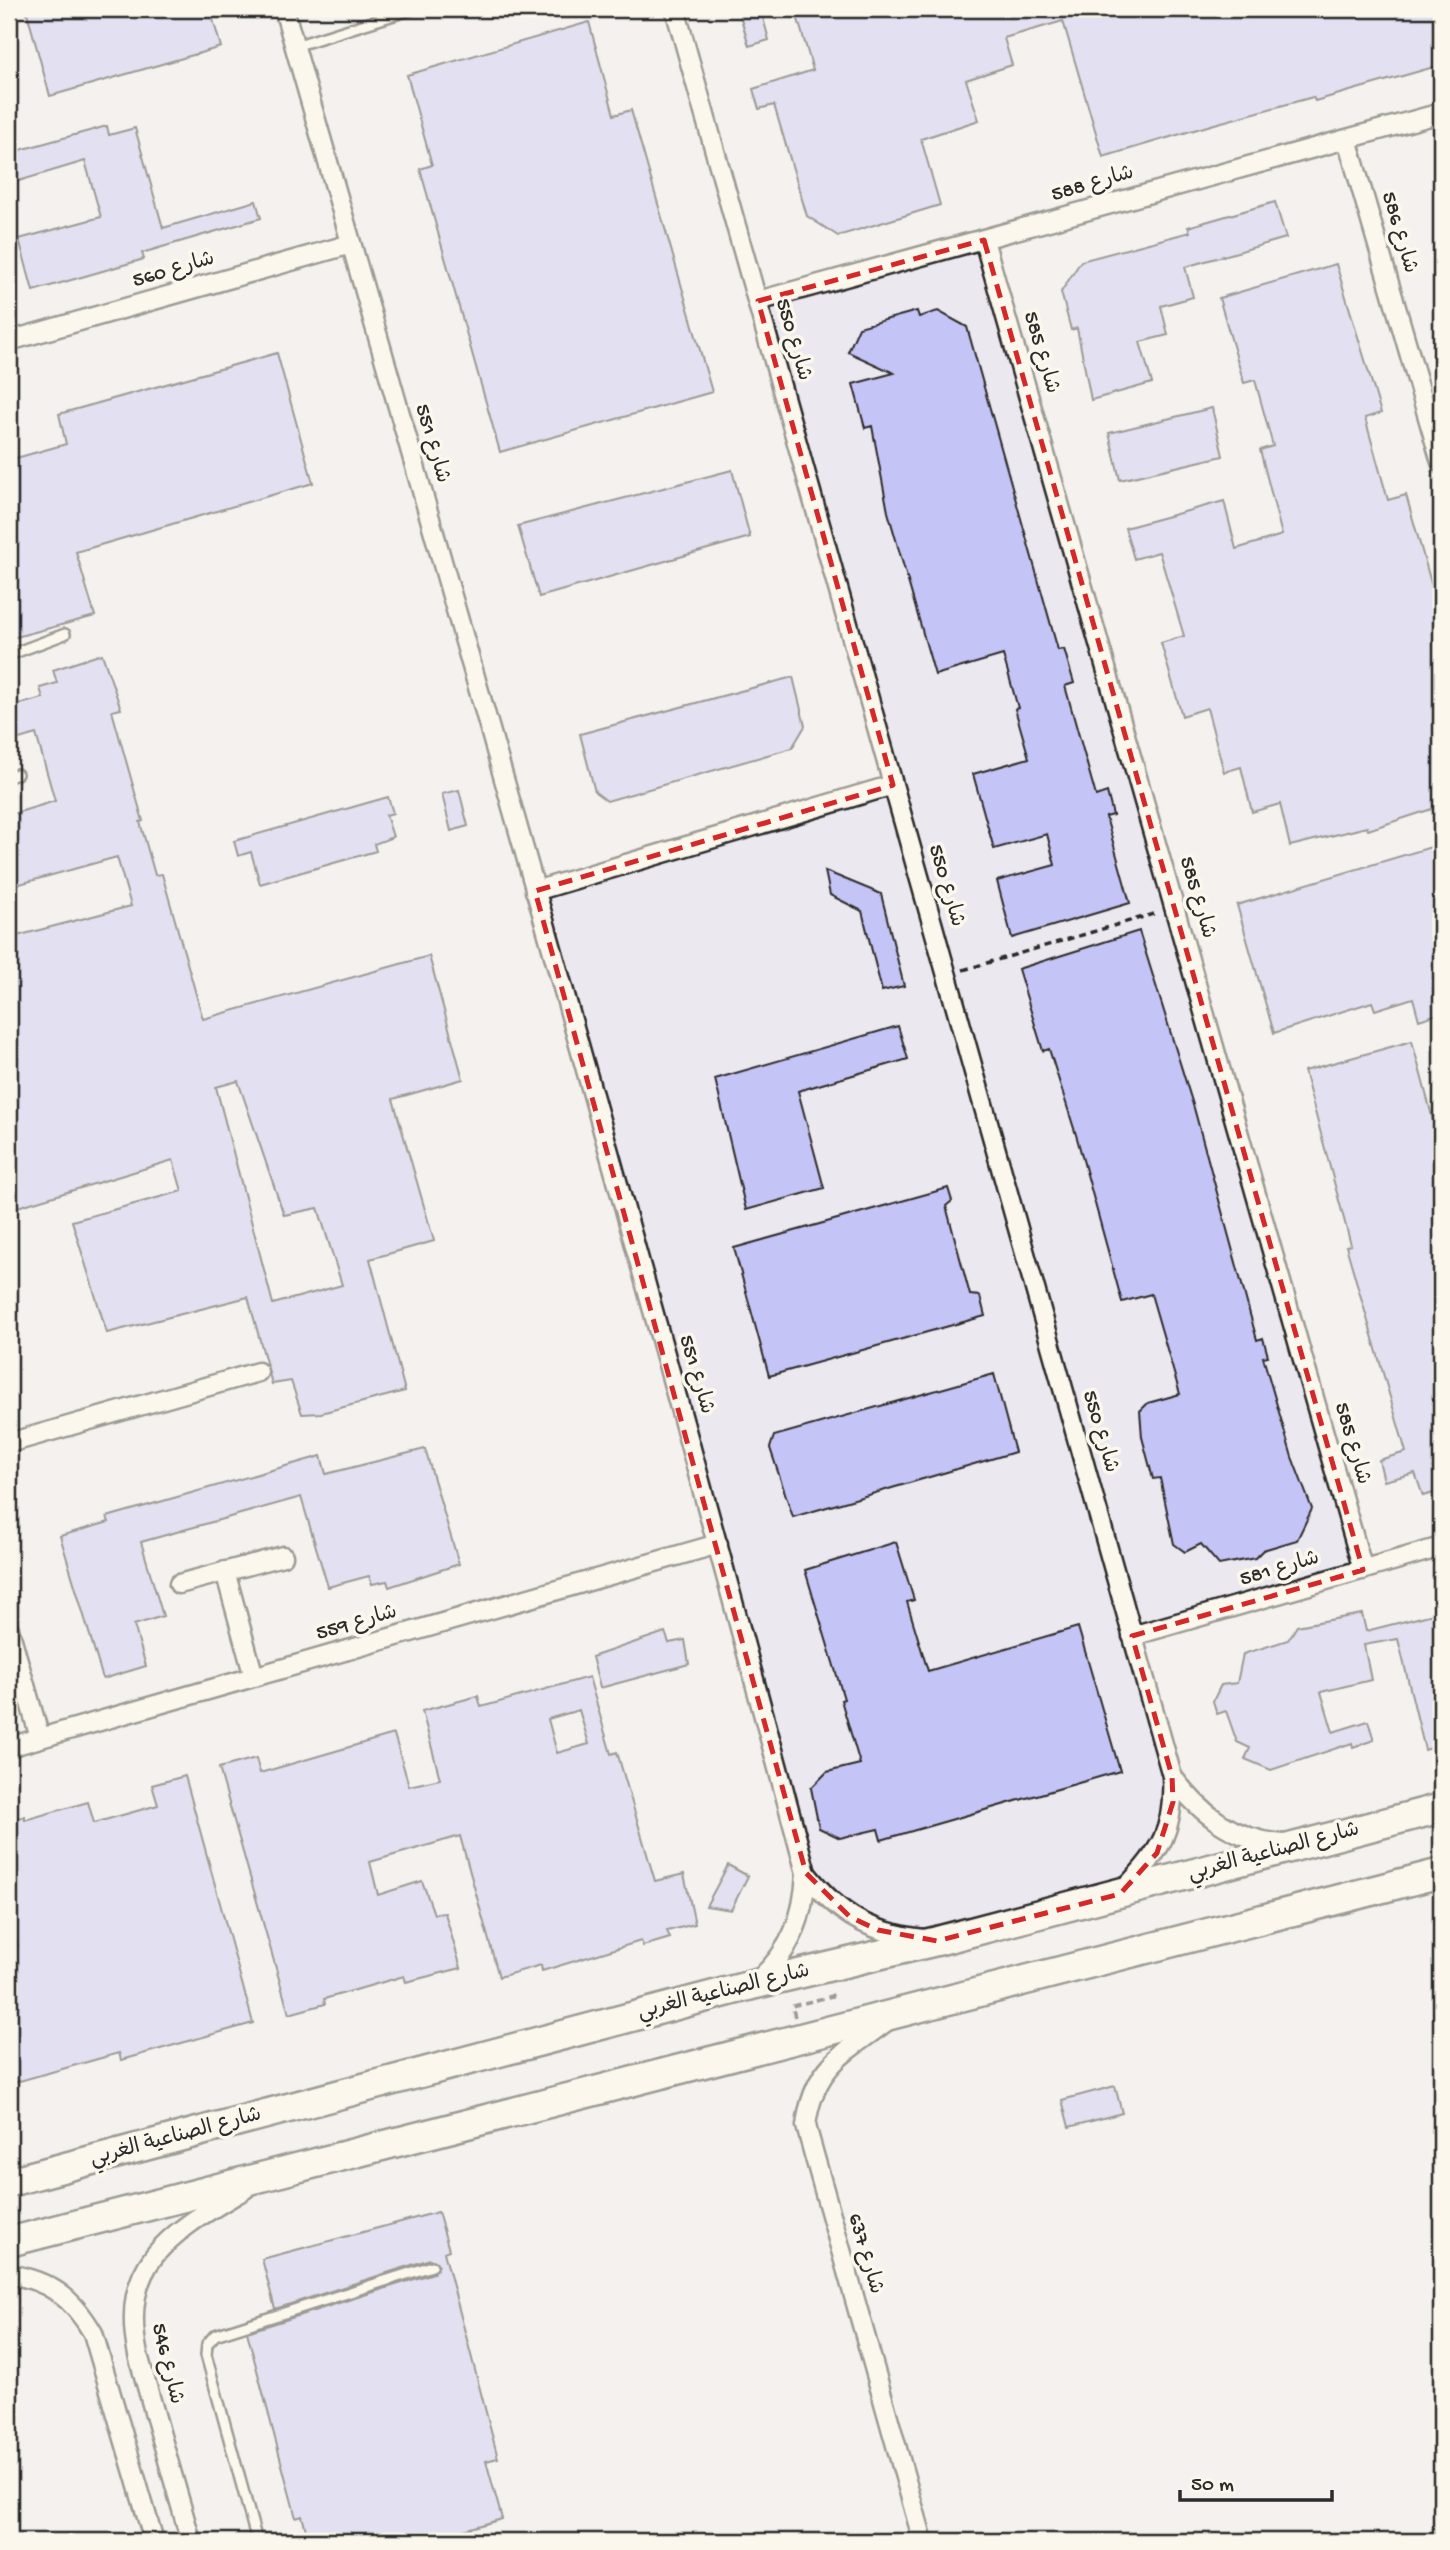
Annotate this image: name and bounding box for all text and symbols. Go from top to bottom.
street label: شارع 588 [1049,161,1137,209]
street label: شارع 586 [1374,189,1422,277]
street label: شارع 560 [130,247,218,295]
street label: شارع 550 [768,296,816,384]
street label: شارع 585 [1016,309,1064,397]
street label: شارع 551 [408,402,454,486]
street label: شارع 550 [921,842,969,930]
street label: شارع 585 [1172,854,1220,942]
street label: شارع 551 [672,1333,718,1417]
street label: شارع 550 [1075,1388,1123,1476]
street label: شارع 585 [1327,1400,1375,1488]
street label: شارع 581 [1237,1547,1323,1593]
street label: شارع 559 [314,1601,400,1647]
street label: شارع الصناعية الغربي [1186,1818,1363,1891]
street label: شارع الصناعية الغربي [635,1960,813,2029]
street label: شارع الصناعية الغربي [88,2103,265,2176]
street label: شارع 637 [841,2211,887,2297]
street label: شارع 546 [145,2321,187,2407]
scale bar [1180,2459,1333,2503]
text: 50 m [1191,2474,1234,2499]

